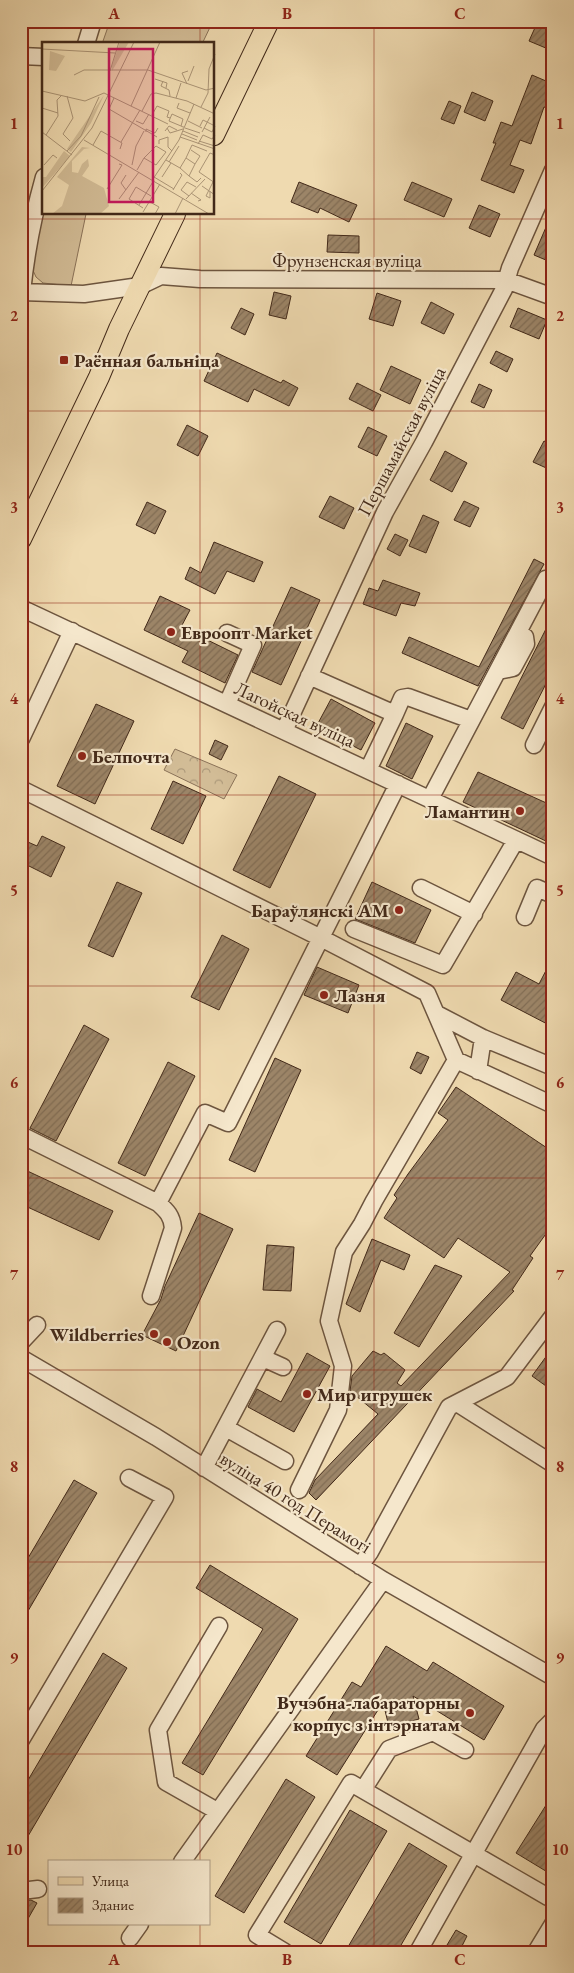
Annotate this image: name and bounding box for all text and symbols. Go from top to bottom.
text: A [107,3,120,24]
text: B [282,3,292,24]
text: C [454,3,466,24]
inset map [42,42,215,215]
text: 1 [10,113,18,134]
text: 1 [556,113,564,134]
street label: Фрунзенская вуліца [272,248,422,273]
text: 2 [10,305,19,326]
text: 2 [556,305,565,326]
place label: Раённая бальніца [74,348,220,373]
marker: Раённая бальніца [58,354,70,366]
street label: Першамайская вуліца [351,362,452,520]
text: 3 [10,497,18,518]
text: 3 [556,497,564,518]
place label: Евроопт Market [181,620,313,645]
marker: Евроопт Market [165,626,177,638]
street label: Лагойская вуліца [231,676,359,753]
text: 4 [10,688,19,709]
text: 4 [556,688,565,709]
place label: Белпочта [92,744,171,769]
marker: Белпочта [76,750,88,762]
place label: Ламантин [425,799,510,824]
marker: Ламантин [514,805,526,817]
text: 5 [10,880,18,901]
text: 5 [556,880,564,901]
place label: Бараўлянскі АМ [251,898,389,923]
marker: Бараўлянскі АМ [393,904,405,916]
place label: Лазня [334,983,386,1008]
marker: Лазня [318,989,330,1001]
text: 6 [10,1072,19,1093]
text: 6 [556,1072,565,1093]
text: 7 [10,1264,19,1285]
text: 7 [556,1264,565,1285]
place label: Wildberries [50,1322,144,1347]
marker: Wildberries [148,1328,160,1340]
place label: Ozon [177,1330,220,1355]
marker: Ozon [161,1336,173,1348]
place label: Мир игрушек [317,1382,433,1407]
marker: Мир игрушек [301,1388,313,1400]
street label: вуліца 40 год Перамогі [216,1446,376,1559]
text: 8 [10,1456,18,1477]
text: 8 [556,1456,564,1477]
text: 9 [10,1647,19,1668]
text: 9 [556,1647,565,1668]
place label: Вучэбна-лабараторны корпус з інтэрнатам [277,1690,460,1737]
marker: Вучэбна-лабараторны корпус з інтэрнатам [464,1707,476,1719]
text: 10 [6,1839,23,1860]
text: 10 [552,1839,569,1860]
legend [48,1860,210,1926]
text: Улица [91,1871,129,1890]
text: Здание [92,1895,134,1914]
text: A [107,1949,120,1970]
text: B [282,1949,292,1970]
text: C [454,1949,466,1970]

